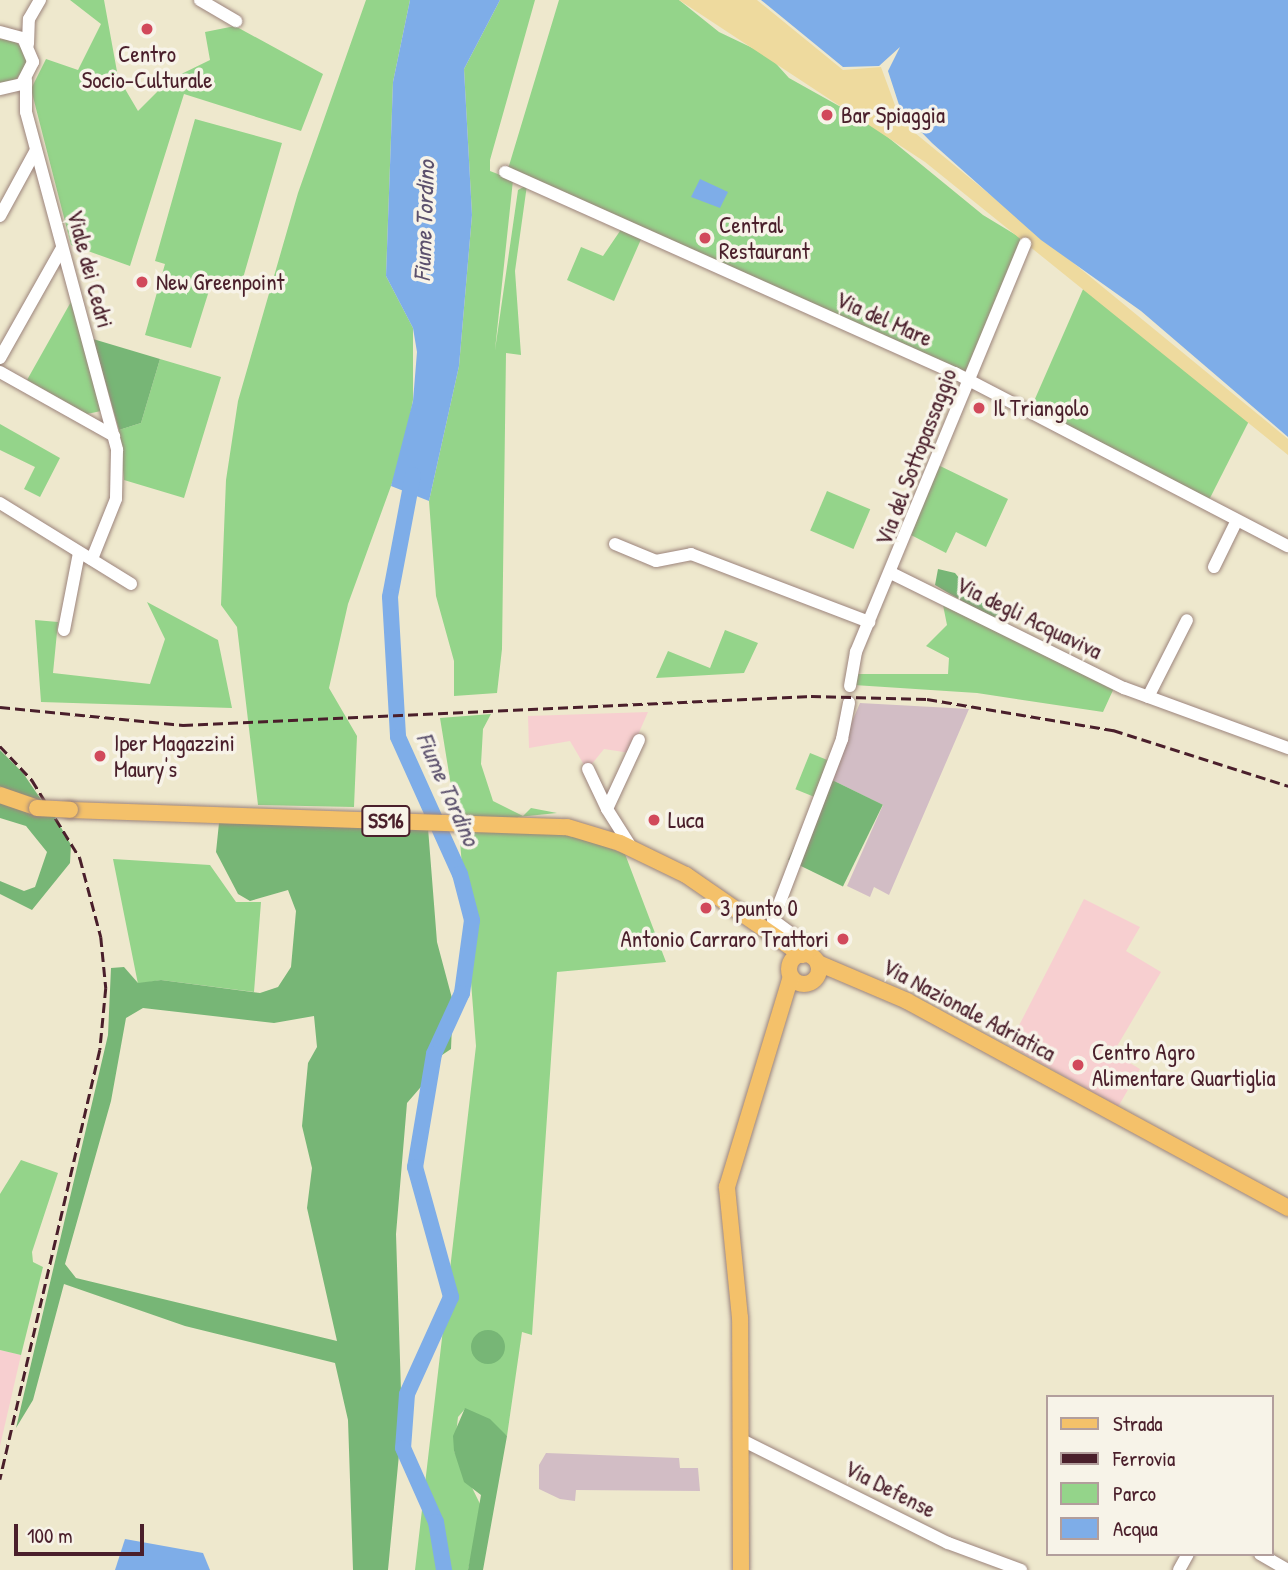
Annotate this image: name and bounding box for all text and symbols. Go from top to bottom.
marker: Centro Socio-Culturale [139,21,155,37]
place label: Centro Socio-Culturale [82,40,212,94]
place label: Bar Spiaggia [841,101,945,129]
marker: Bar Spiaggia [819,107,835,123]
water label: Fiume Tordino [408,160,440,282]
street label: Viale dei Cedri [61,207,119,331]
place label: Central Restaurant [719,211,810,265]
marker: Central Restaurant [697,230,713,246]
place label: New Greenpoint [156,268,285,296]
marker: New Greenpoint [134,274,150,290]
street label: Via del Mare [832,286,936,352]
street label: Via del Sottopassaggio [870,365,962,549]
place label: Il Triangolo [993,394,1089,422]
marker: Il Triangolo [971,400,987,416]
street label: Via degli Acquaviva [952,571,1106,665]
water label: Fiume Tordino [410,728,486,850]
place label: Iper Magazzini Maury's [114,729,235,783]
marker: Iper Magazzini Maury's [92,748,108,764]
road number: SS16 [360,804,412,838]
place label: Luca [668,806,704,834]
marker: Luca [646,812,662,828]
place label: 3 punto 0 [720,894,798,922]
marker: 3 punto 0 [698,900,714,916]
place label: Antonio Carraro Trattori [621,925,829,953]
marker: Antonio Carraro Trattori [835,931,851,947]
street label: Via Nazionale Adriatica [878,953,1060,1067]
place label: Centro Agro Alimentare Quartiglia [1092,1038,1276,1092]
marker: Centro Agro Alimentare Quartiglia [1070,1057,1086,1073]
legend [1046,1395,1274,1556]
text: Strada [1113,1409,1163,1438]
text: Ferrovia [1113,1444,1175,1473]
street label: Via Defense [840,1454,940,1524]
text: Parco [1113,1479,1156,1508]
scale bar [18,1510,147,1554]
text: Acqua [1113,1514,1158,1543]
text: 100 m [27,1521,73,1550]

